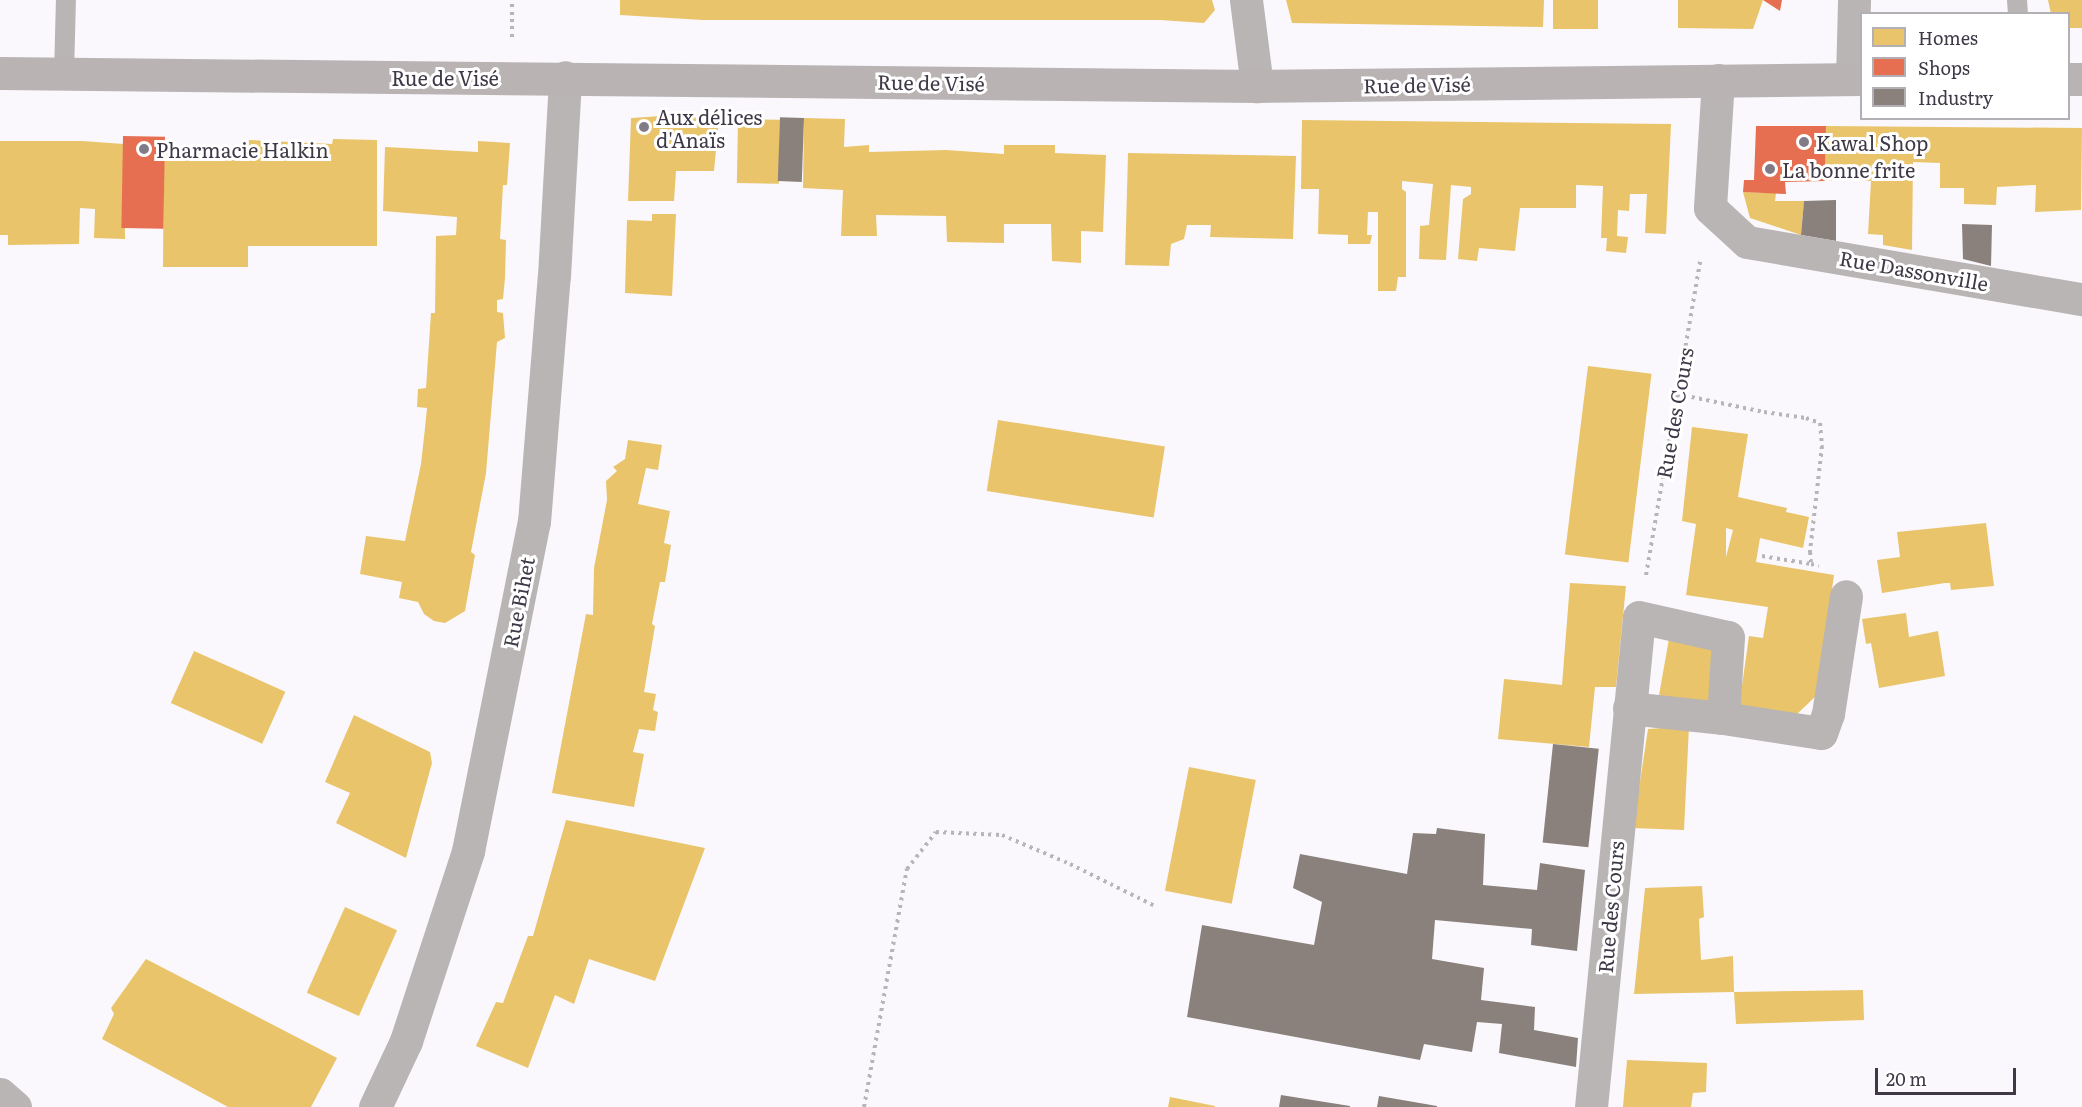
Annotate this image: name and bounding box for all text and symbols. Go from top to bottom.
legend [1860,12,2070,120]
text: Homes [1918,24,1978,51]
text: Shops [1918,54,1970,81]
street label: Rue de Visé [391,65,499,89]
street label: Rue de Visé [877,69,985,95]
street label: Rue de Visé [1363,71,1471,97]
text: Industry [1918,84,1993,111]
place label: Aux délices d'Anaïs [656,104,762,151]
marker: Aux délices d'Anaïs [637,120,651,134]
place label: Kawal Shop [1816,130,1928,154]
marker: Kawal Shop [1797,135,1811,149]
place label: Pharmacie Halkin [156,137,329,161]
marker: Pharmacie Halkin [137,142,151,156]
place label: La bonne frite [1782,157,1915,181]
marker: La bonne frite [1763,162,1777,176]
street label: Rue Dassonville [1838,245,1990,295]
street label: Rue des Cours [1651,346,1697,480]
street label: Rue Bihet [497,555,539,649]
street label: Rue des Cours [1592,840,1628,974]
scale bar [1878,1056,2019,1094]
text: 20 m [1886,1065,1927,1092]

